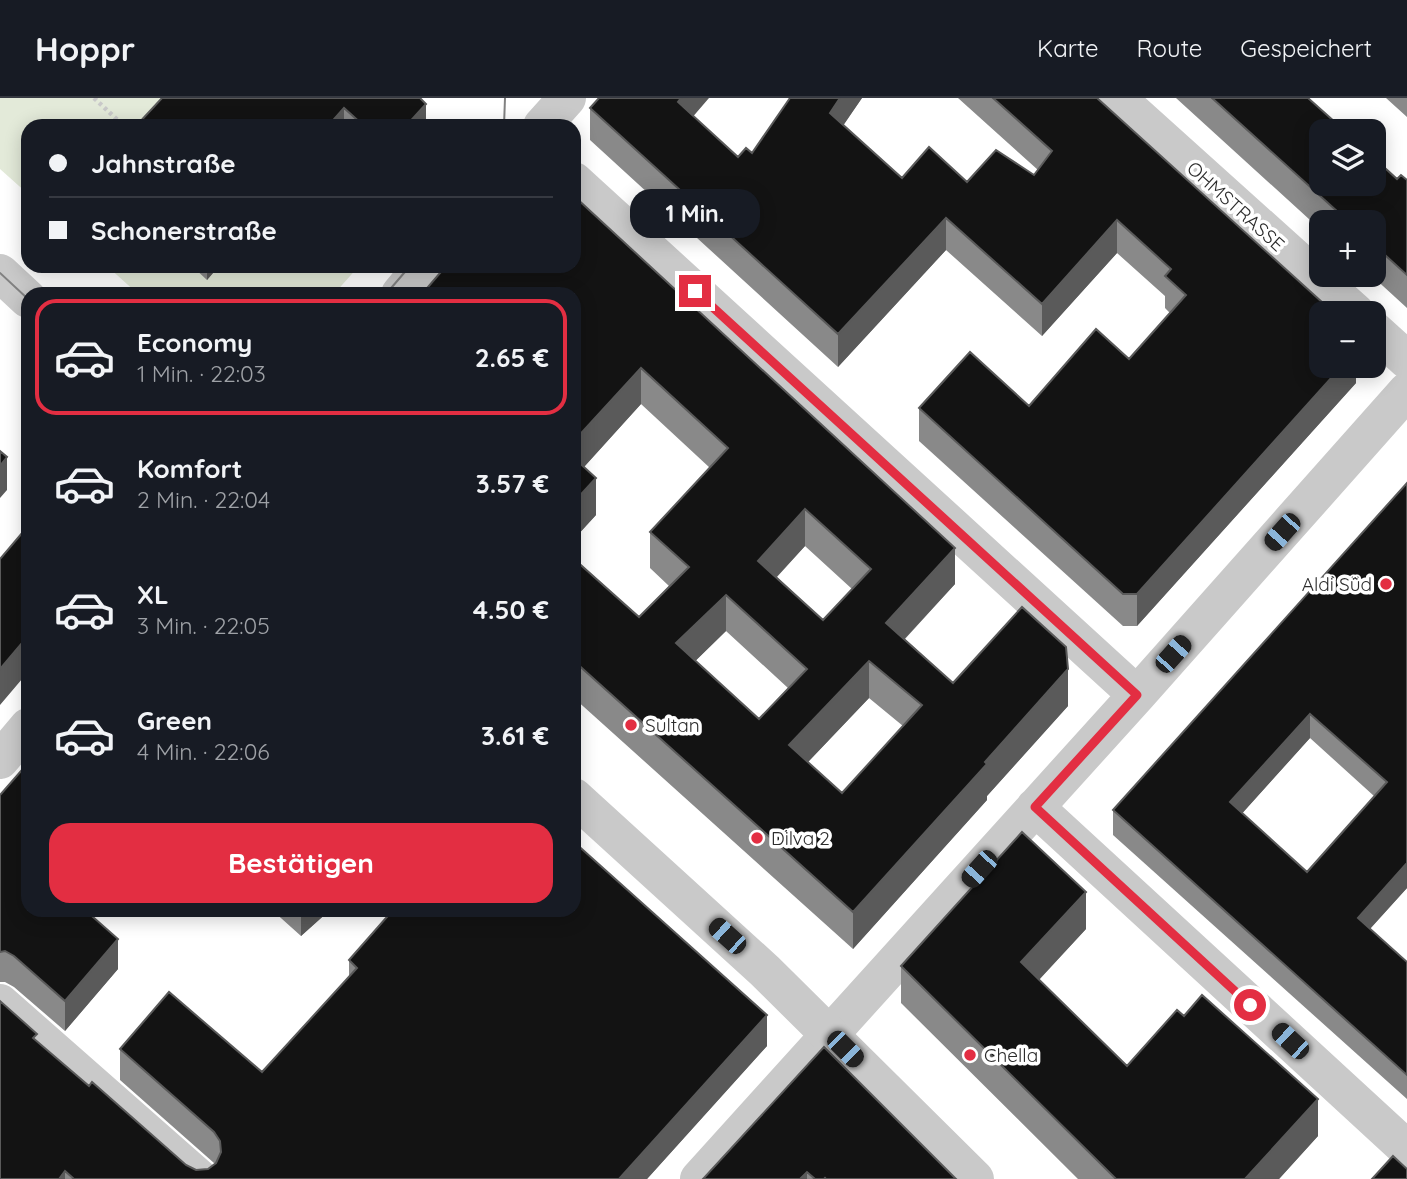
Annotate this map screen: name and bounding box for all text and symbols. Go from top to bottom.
text: Hoppr [35,28,135,69]
text: Karte [1037,33,1099,63]
text: Route [1137,33,1202,63]
text: Gespeichert [1240,33,1372,63]
map controls [1309,119,1386,378]
button: layers [1309,119,1386,196]
text: Jahnstraße [91,147,236,180]
street label: OHMSTRASSE [1182,156,1290,256]
callout: 1 Min. [630,190,760,238]
text: 1 Min. [665,199,725,228]
button: + [1309,210,1386,287]
text: Schonerstraße [91,214,277,247]
route end [679,275,711,307]
button: − [1309,301,1386,378]
icon: car [53,326,116,389]
text: Economy [137,326,252,359]
text: 2.65 € [475,341,549,374]
text: 1 Min. · 22:03 [137,359,266,388]
icon: car [53,452,116,515]
text: Komfort [137,452,242,485]
text: 3.57 € [476,467,549,500]
text: 2 Min. · 22:04 [137,485,270,514]
car [1261,509,1304,555]
place label: Aldi Süd [1302,572,1372,596]
marker: Aldi Süd [1378,576,1394,592]
icon: car [53,578,116,641]
text: XL [137,578,169,611]
text: 4.50 € [473,593,549,626]
text: 3 Min. · 22:05 [137,611,270,640]
car [1152,631,1195,677]
icon: car [53,704,116,767]
text: Green [137,704,212,737]
place label: Sultan [645,713,700,737]
marker: Sultan [623,717,639,733]
text: 3.61 € [481,719,549,752]
text: 4 Min. · 22:06 [137,737,270,766]
button: Bestätigen [49,823,553,903]
place label: Dilva 2 [771,826,830,850]
marker: Dilva 2 [749,830,765,846]
car [958,846,1001,892]
car [705,914,750,958]
route start [1234,989,1266,1021]
car [1268,1019,1313,1063]
car [823,1027,868,1071]
place label: Chella [984,1043,1038,1067]
marker: Chella [962,1047,978,1063]

